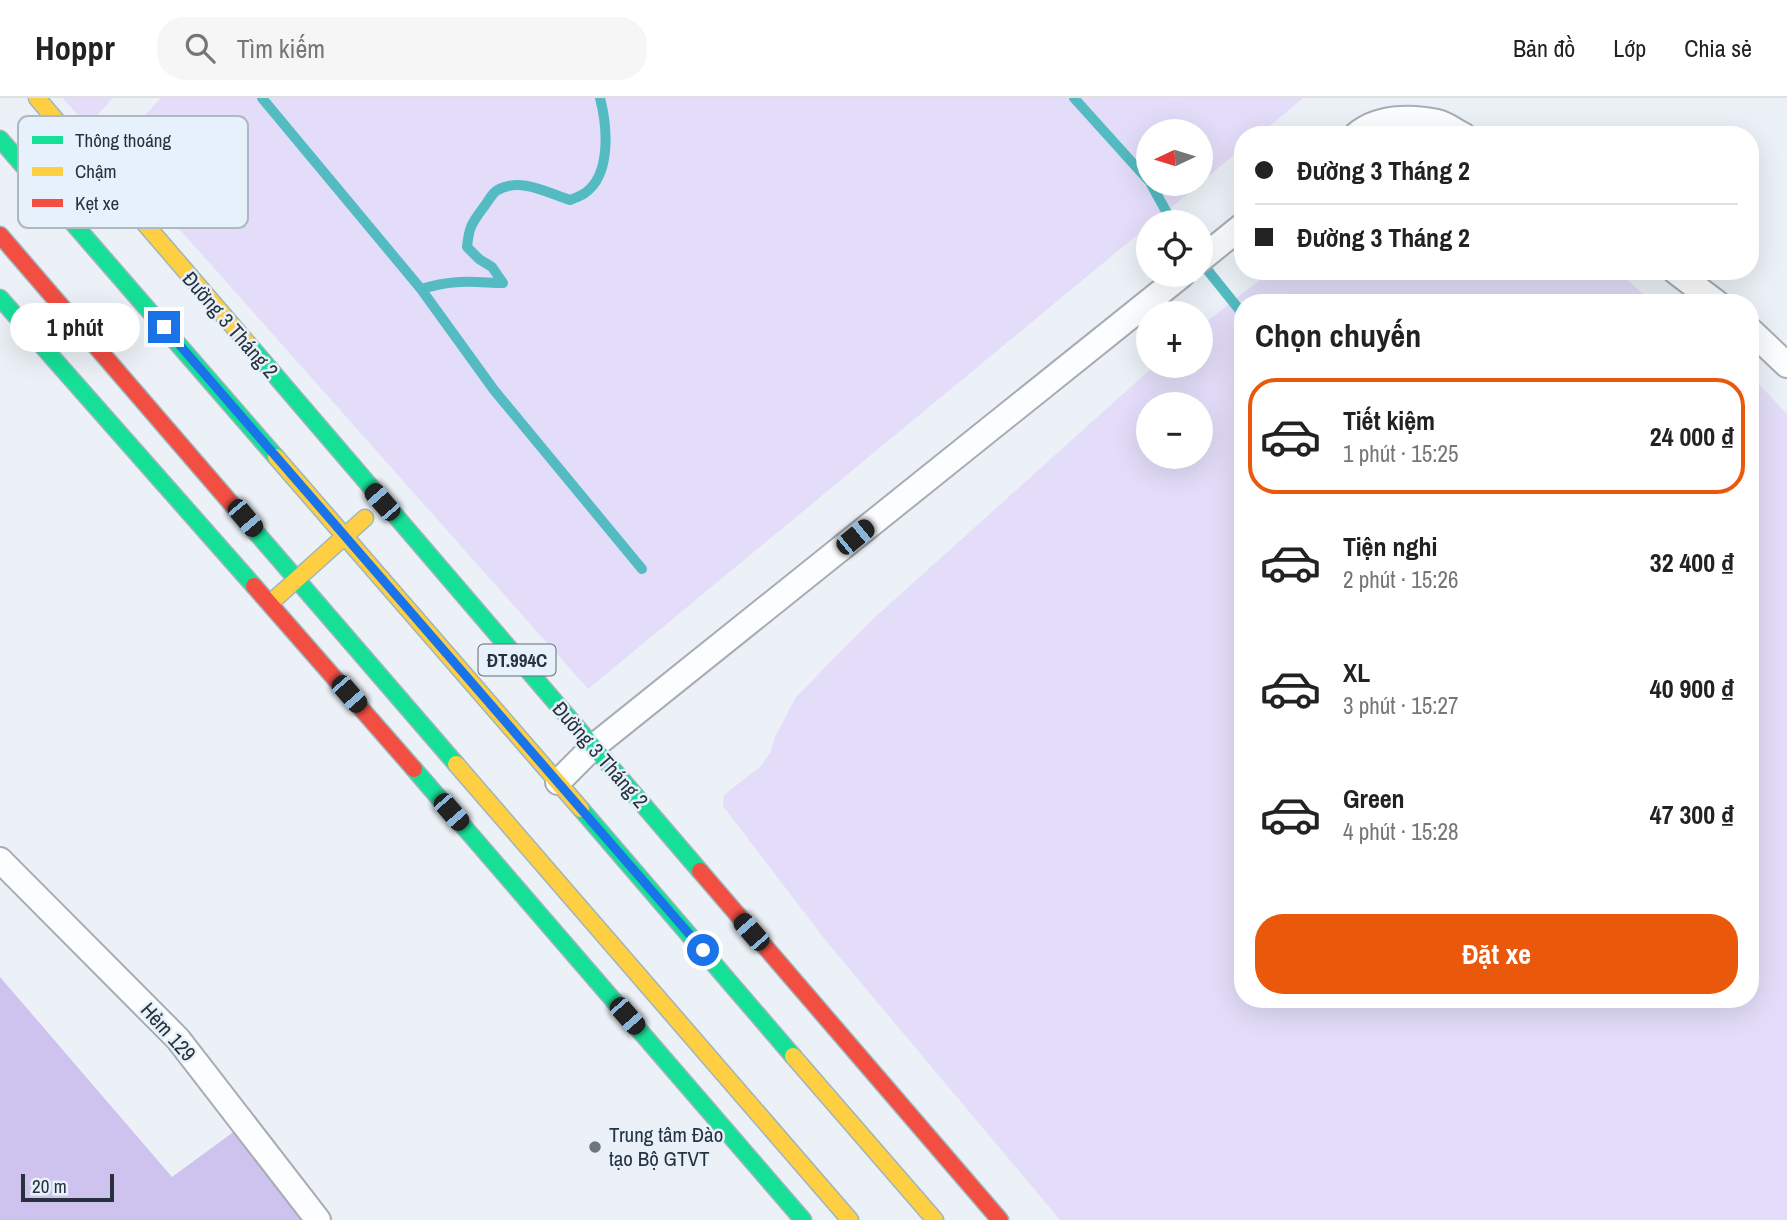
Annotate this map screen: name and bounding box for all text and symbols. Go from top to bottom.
search box [157,17,647,80]
text: Hoppr [35,26,115,70]
icon: search [181,29,219,67]
text: Tìm kiếm [237,31,325,66]
text: Bản đồ [1513,32,1575,64]
text: Lớp [1613,32,1646,64]
text: Chia sẻ [1684,32,1752,64]
legend [18,116,248,228]
north arrow [1136,119,1213,196]
map controls [1136,119,1213,469]
text: Thông thoáng [75,127,171,153]
text: Đường 3 Tháng 2 [1297,153,1470,188]
text: Chậm [75,158,117,184]
text: Kẹt xe [75,190,119,216]
button: locate [1136,210,1213,287]
text: Đường 3 Tháng 2 [1297,220,1470,255]
street label: Đường 3 Tháng 2 [176,265,285,384]
button: + [1136,301,1213,378]
callout: 1 phút [10,302,140,352]
route end [148,311,180,343]
text: 1 phút [47,312,103,343]
text: Chọn chuyến [1255,314,1421,357]
button: − [1136,392,1213,469]
text: Tiết kiệm [1343,403,1435,438]
icon: car [1259,405,1322,468]
text: 24 000 ₫ [1650,419,1734,454]
text: 1 phút · 15:25 [1343,438,1458,469]
car [361,479,404,525]
car [224,495,267,541]
car [833,516,878,558]
text: Tiện nghi [1343,529,1437,564]
icon: car [1259,531,1322,594]
text: 32 400 ₫ [1650,545,1734,580]
text: 2 phút · 15:26 [1343,564,1458,595]
road number: ĐT.994C [478,645,556,676]
text: XL [1343,655,1370,690]
icon: car [1259,657,1322,720]
car [328,671,371,717]
text: 40 900 ₫ [1650,671,1734,706]
text: 3 phút · 15:27 [1343,690,1458,721]
street label: Đường 3 Tháng 2 [546,695,655,814]
text: Green [1343,781,1405,816]
icon: car [1259,783,1322,846]
car [430,789,473,835]
text: 47 300 ₫ [1650,797,1734,832]
text: 4 phút · 15:28 [1343,816,1458,847]
car [730,909,773,955]
button: Đặt xe [1255,914,1738,994]
route start [687,934,719,966]
car [606,993,649,1039]
street label: Hẻm 129 [134,996,203,1067]
place label: Trung tâm Đào tạo Bộ GTVT [609,1120,723,1173]
marker: Trung tâm Đào tạo Bộ GTVT [587,1139,603,1155]
scale bar [21,1171,114,1203]
text: 20 m [32,1173,67,1199]

